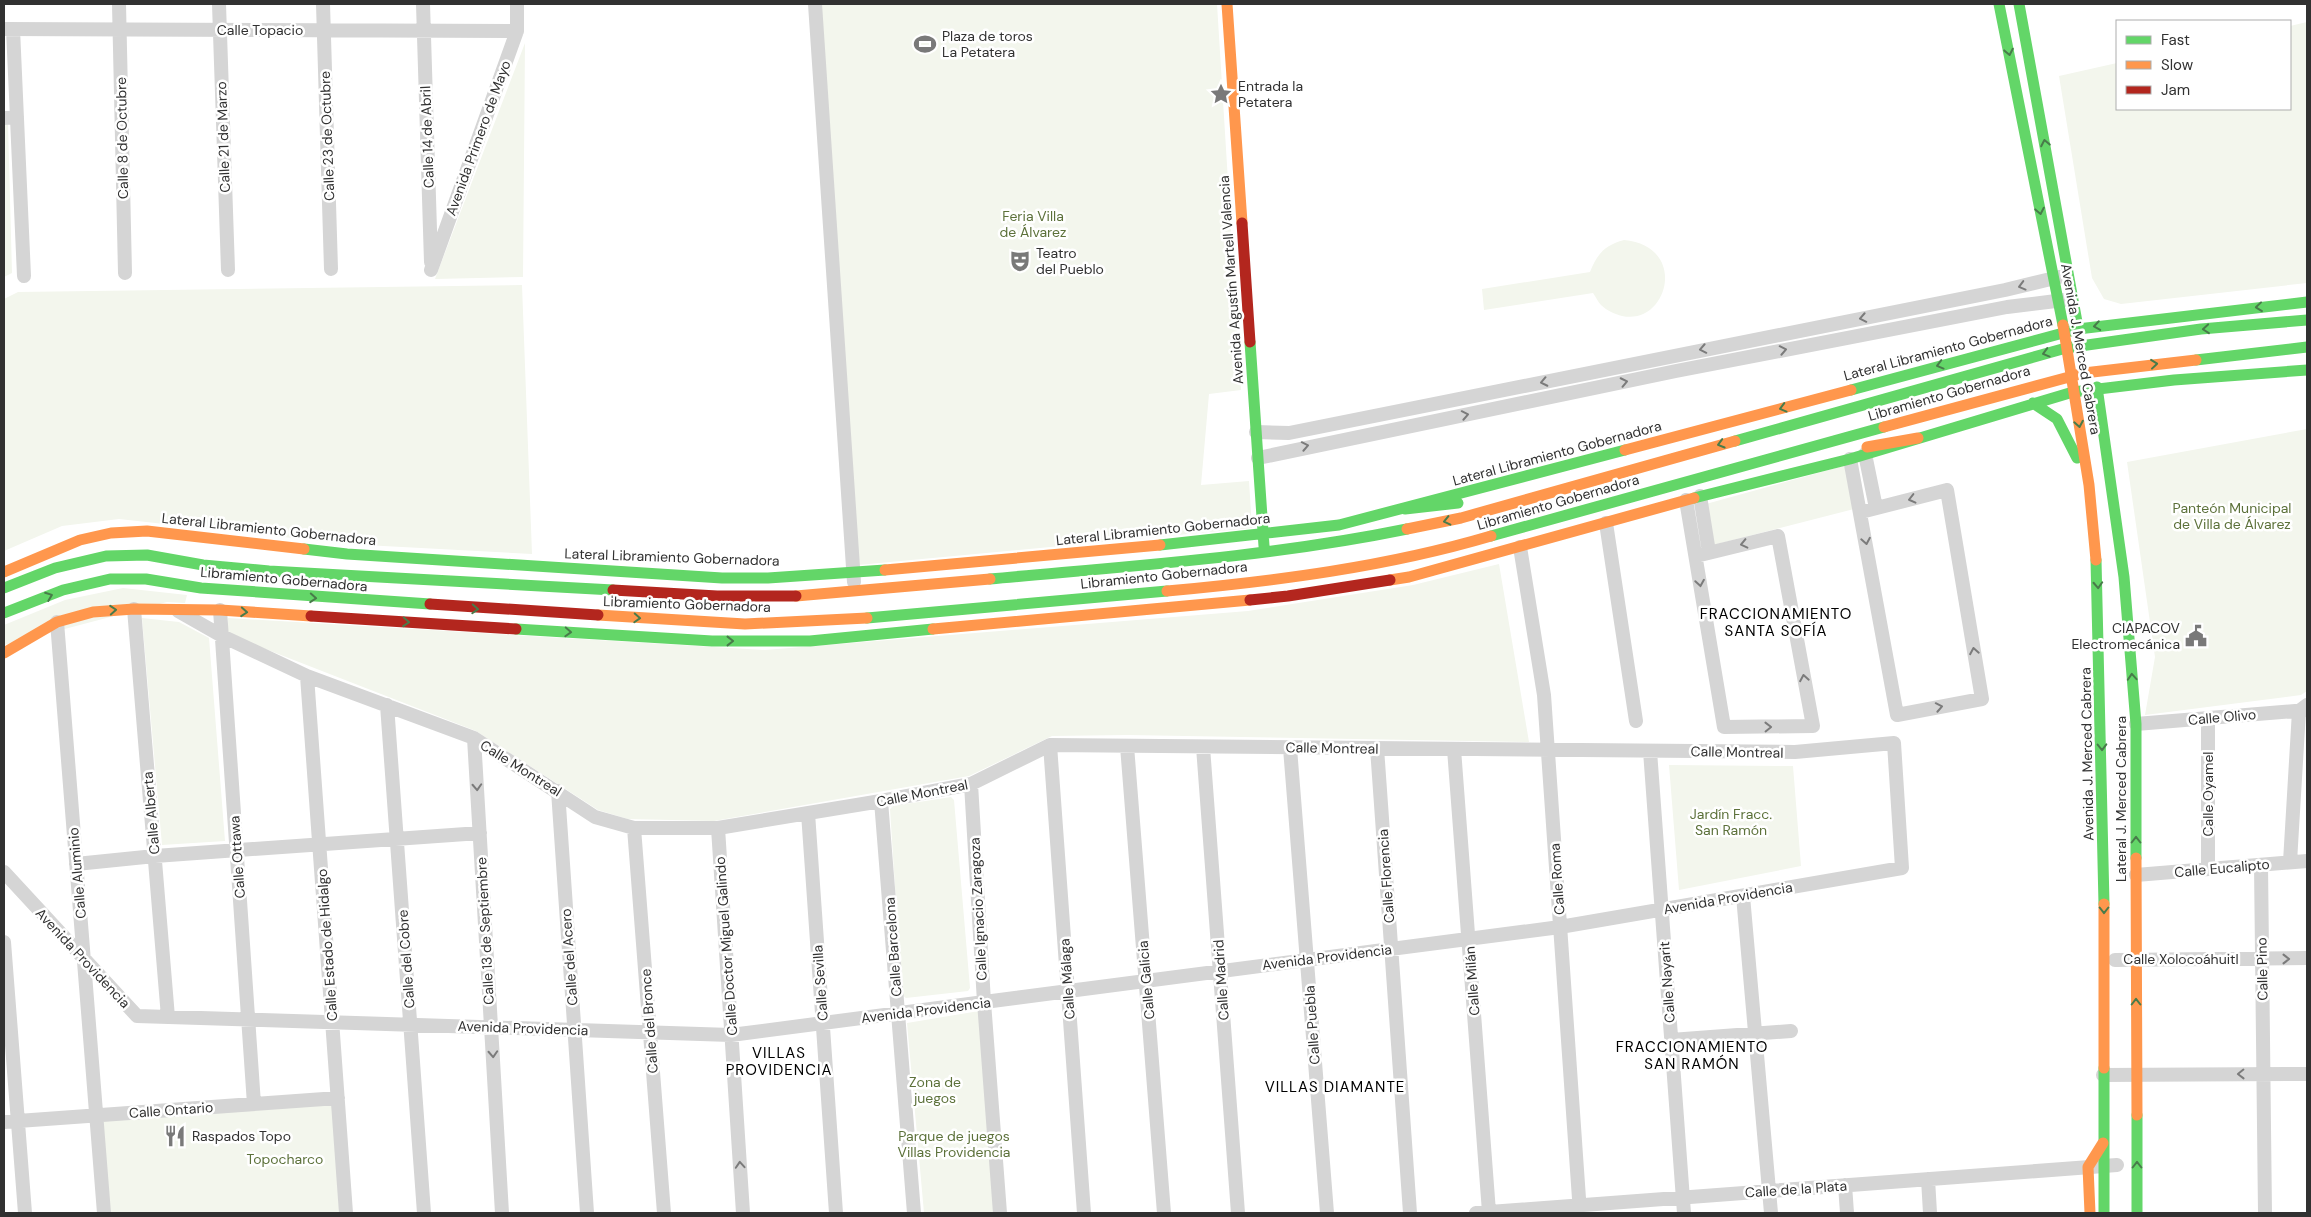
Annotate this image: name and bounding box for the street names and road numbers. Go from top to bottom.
street label: Calle Topacio [217,21,303,39]
street label: Avenida Primero de Mayo [441,58,515,218]
street label: Calle 23 de Octubre [316,71,338,201]
street label: Calle 8 de Octubre [112,77,132,199]
street label: Calle 21 de Marzo [212,81,234,193]
street label: Calle 14 de Abril [416,86,438,188]
street label: Avenida Agustín Martell Valencia [1215,175,1247,385]
street label: Avenida J. Merced Cabrera [2057,262,2105,436]
street label: Lateral Libramiento Gobernadora [1842,311,2054,385]
street label: Libramiento Gobernadora [1866,361,2032,425]
street label: Lateral Libramiento Gobernadora [1451,416,1663,490]
street label: Libramiento Gobernadora [1475,470,1641,534]
street label: Lateral Libramiento Gobernadora [161,509,377,549]
street label: Lateral Libramiento Gobernadora [1055,509,1271,549]
street label: Lateral Libramiento Gobernadora [564,544,780,570]
street label: Libramiento Gobernadora [1080,557,1248,593]
street label: Libramiento Gobernadora [200,563,368,595]
street label: Libramiento Gobernadora [603,592,771,616]
street label: Avenida J. Merced Cabrera [2076,667,2098,841]
street label: Calle Olivo [2187,705,2257,729]
street label: Lateral J. Merced Cabrera [2112,716,2130,882]
street label: Calle Montreal [477,736,565,800]
street label: Calle Montreal [1285,738,1379,758]
street label: Calle Montreal [1690,742,1784,762]
street label: Calle Oyamel [2199,752,2217,836]
street label: Calle Alberta [138,771,164,855]
street label: Calle Montreal [875,775,969,811]
street label: Calle Ottawa [225,815,249,899]
street label: Calle Aluminio [64,827,90,919]
street label: Calle Florencia [1374,828,1398,924]
street label: Calle Ignacio Zaragoza [965,837,991,981]
street label: Calle Roma [1546,843,1568,915]
street label: Calle Eucalipto [2174,855,2270,881]
street label: Calle Doctor Miguel Galindo [711,856,741,1036]
street label: Calle 13 de Septiembre [472,857,498,1005]
street label: Calle Estado de Hidalgo [313,868,341,1022]
street label: Avenida Providencia [1662,878,1794,918]
street label: Calle Barcelona [881,897,905,997]
street label: Avenida Providencia [32,904,134,1012]
street label: Calle del Acero [557,908,581,1006]
street label: Calle del Cobre [394,909,418,1009]
street label: Calle Pino [2252,937,2272,1001]
street label: Calle Málaga [1055,938,1079,1020]
street label: Calle Madrid [1209,939,1233,1021]
street label: Calle Galicia [1134,940,1158,1020]
street label: Avenida Providencia [1261,940,1393,974]
street label: Calle Nayarit [1655,941,1679,1023]
street label: Calle Sevilla [808,944,832,1022]
street label: Calle Milán [1461,946,1483,1016]
street label: Calle Xolocoáhuitl [2123,950,2239,968]
street label: Calle del Bronce [636,968,662,1074]
street label: Calle Puebla [1300,985,1324,1065]
street label: Avenida Providencia [860,993,992,1027]
street label: Avenida Providencia [457,1017,589,1039]
street label: Calle Ontario [128,1098,214,1122]
street label: Calle de la Plata [1744,1176,1848,1202]

